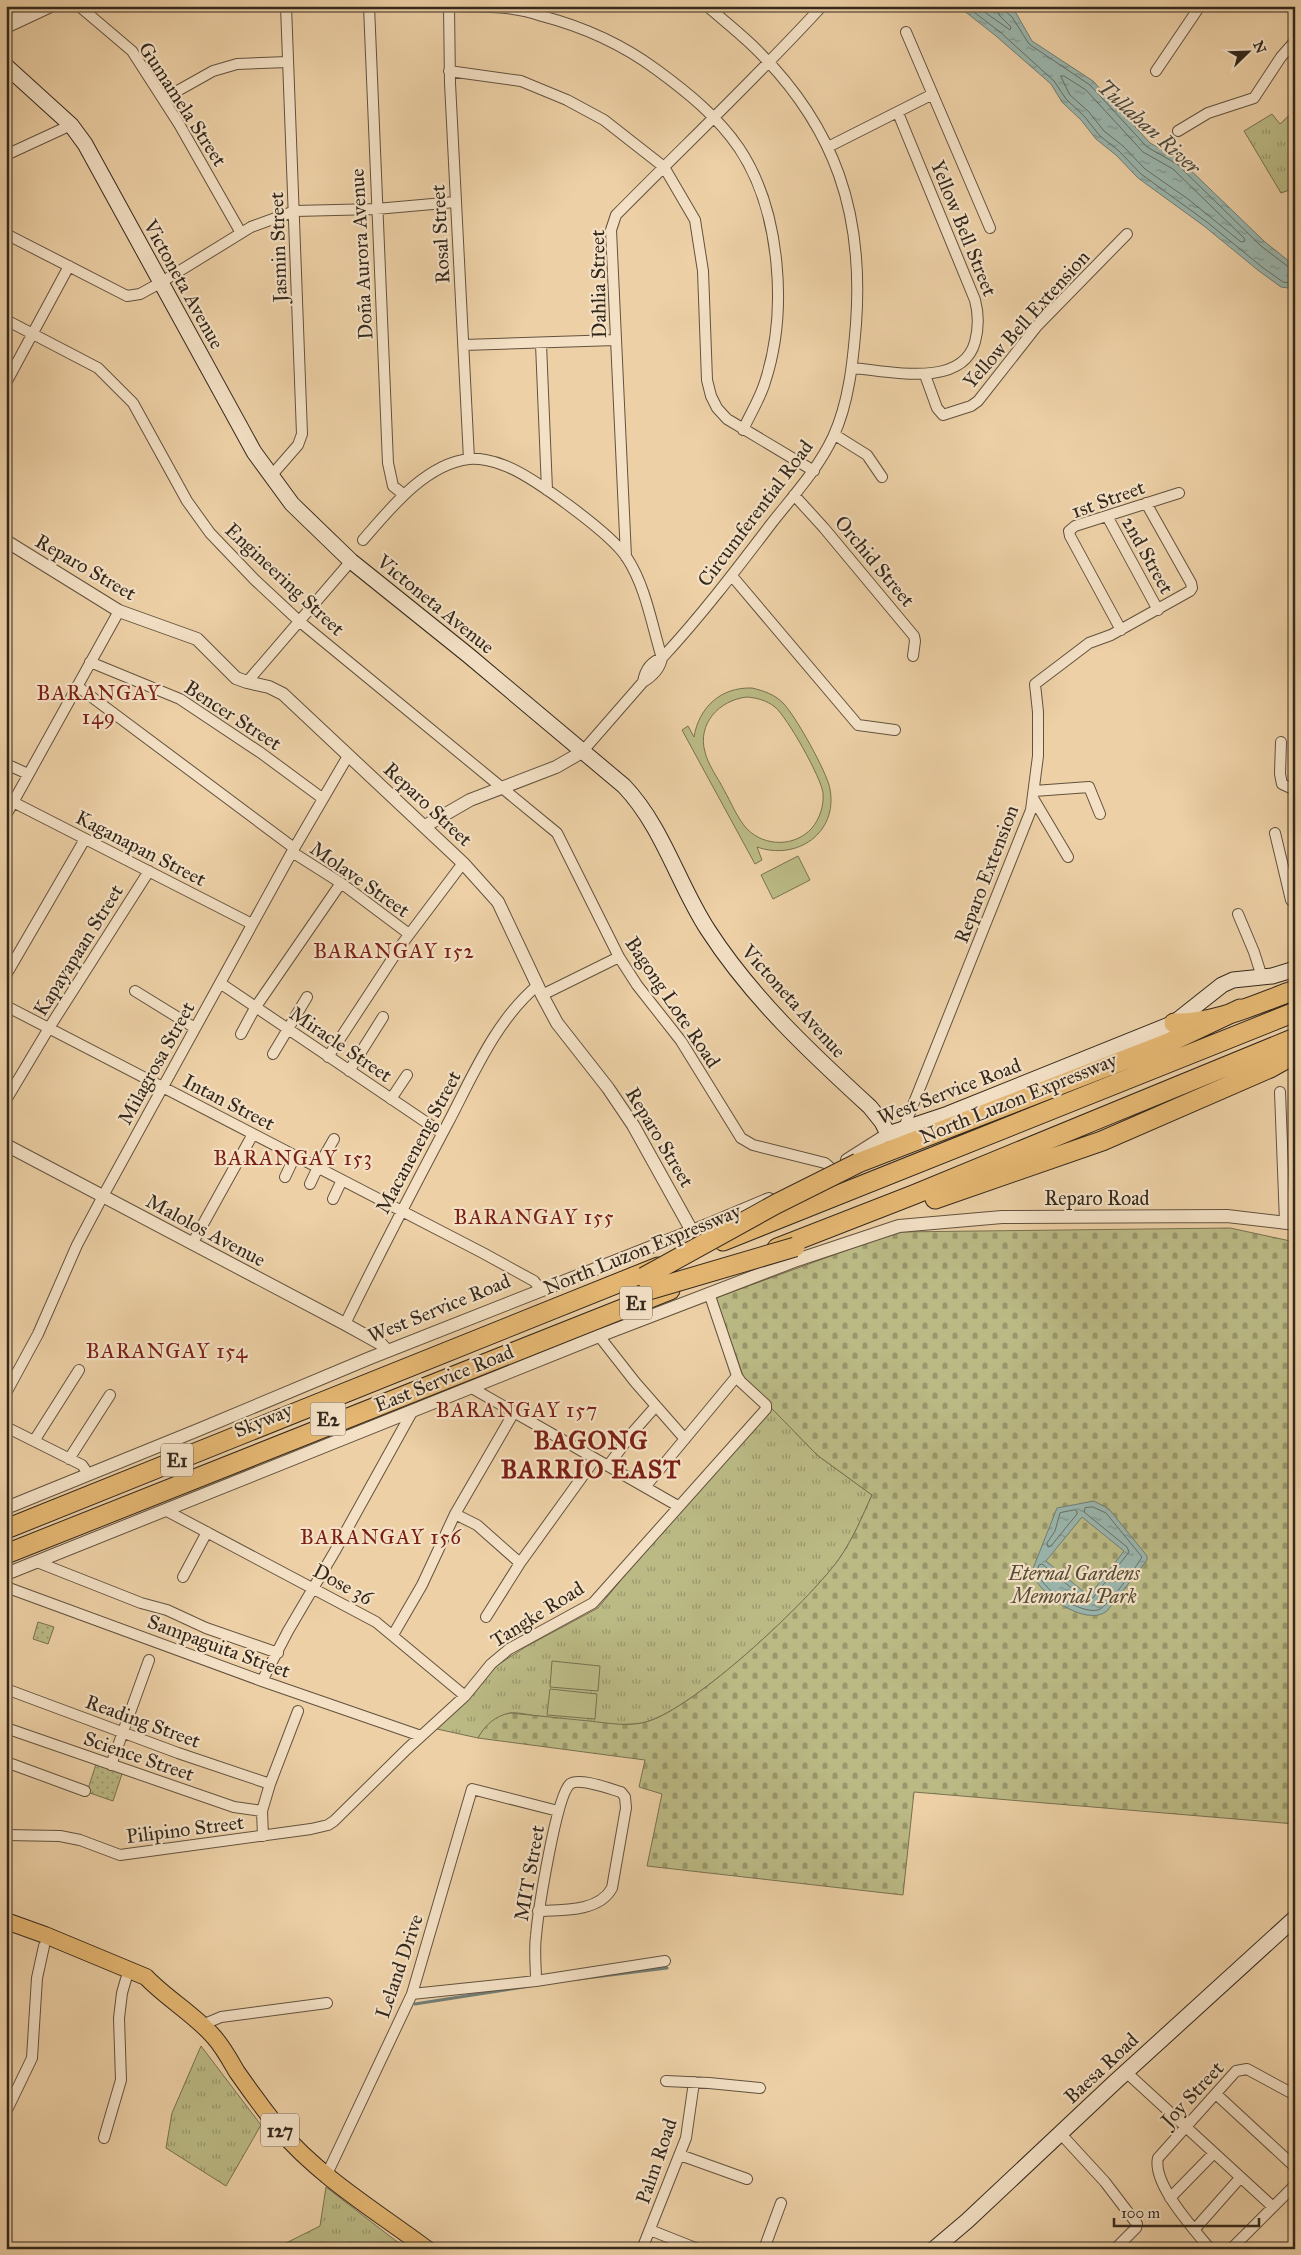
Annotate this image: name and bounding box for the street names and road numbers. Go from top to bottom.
street label: Gumamela Street [134,37,232,171]
street label: Yellow Bell Street [926,157,1002,299]
street label: Doña Aurora Avenue [345,168,377,340]
street label: Rosal Street [425,184,455,284]
street label: Jasmin Street [264,191,293,305]
street label: Victoneta Avenue [138,214,229,353]
street label: Dahlia Street [585,229,611,339]
street label: Yellow Bell Extension [958,245,1095,393]
street label: Circumferential Road [692,435,818,591]
street label: 1st Street [1068,475,1148,523]
street label: Orchid Street [830,511,920,611]
street label: 2nd Street [1117,512,1179,598]
street label: Engineering Street [220,518,350,641]
street label: Reparo Street [31,529,141,605]
street label: Victoneta Avenue [372,549,500,659]
street label: Bencer Street [180,675,286,755]
street label: Reparo Street [379,757,477,851]
street label: Reparo Extension [949,801,1023,946]
street label: Kaganapan Street [71,805,210,892]
street label: Molave Street [306,836,414,922]
street label: Kapayapaan Street [28,880,128,1020]
street label: Bagong Lote Road [619,932,726,1073]
street label: Victoneta Avenue [736,939,851,1063]
street label: Milagrosa Street [112,997,200,1129]
street label: Miracle Street [285,1001,397,1087]
street label: North Luzon Expressway [916,1047,1121,1149]
street label: West Service Road [874,1053,1024,1129]
street label: Macaneneng Street [370,1066,467,1218]
street label: Intan Street [179,1069,279,1135]
street label: Reparo Street [621,1083,699,1191]
street label: Reparo Road [1044,1186,1150,1210]
street label: Malolos Avenue [142,1188,270,1272]
street label: North Luzon Expressway [540,1198,745,1300]
street label: West Service Road [364,1268,514,1348]
road number: E1 [620,1286,652,1320]
street label: East Service Road [371,1339,517,1417]
street label: Skyway [230,1397,296,1443]
road number: E2 [310,1402,346,1436]
road number: E1 [161,1444,193,1476]
street label: Dose 36 [309,1558,378,1610]
street label: Tangke Road [486,1576,589,1653]
street label: Sampaguita Street [144,1609,294,1684]
street label: Reading Street [82,1689,204,1754]
street label: Science Street [81,1726,197,1786]
street label: Pilipino Street [125,1810,245,1848]
street label: MIT Street [509,1823,549,1923]
street label: Leland Drive [370,1911,428,2021]
street label: Baesa Road [1059,2028,1143,2108]
street label: Joy Street [1154,2056,1229,2134]
road number: 127 [261,2114,299,2146]
street label: Palm Road [630,2115,682,2207]

